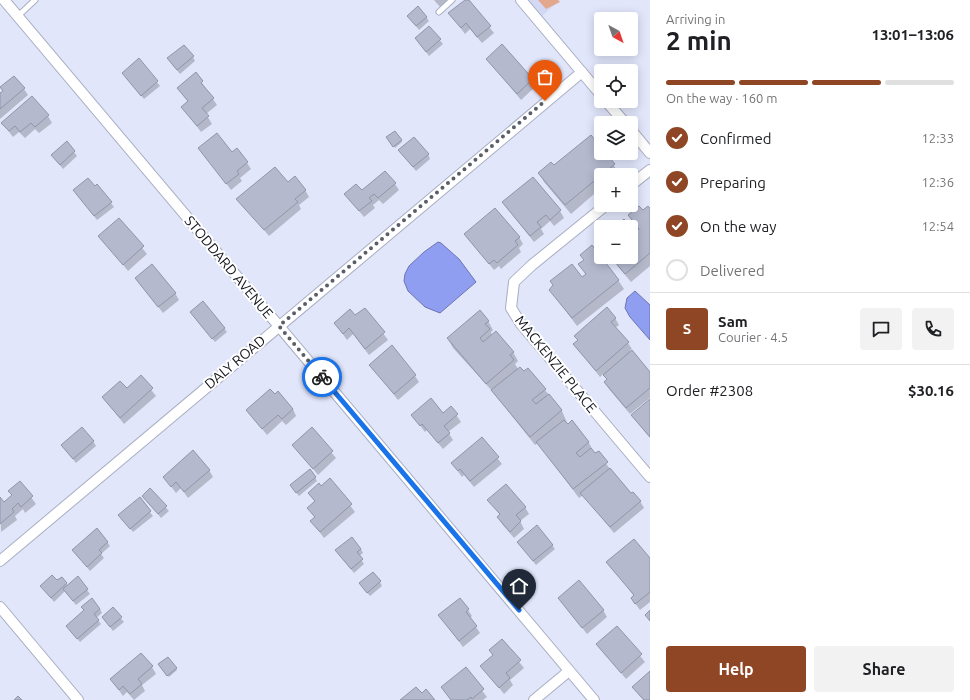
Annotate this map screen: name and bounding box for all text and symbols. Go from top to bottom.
north arrow [594,12,638,56]
map controls [594,12,638,264]
text: Arriving in [666,12,725,26]
text: 2 min [666,26,732,55]
text: 13:01–13:06 [871,26,954,43]
pin [528,60,562,101]
button: locate [594,64,638,108]
icon: bag [534,66,556,88]
text: On the way · 160 m [666,91,778,105]
button: layers [594,116,638,160]
icon: check [666,127,688,149]
text: Confirmed [700,130,772,147]
text: 12:33 [921,131,954,145]
button: + [594,168,638,212]
icon: check [666,171,688,193]
text: Preparing [700,174,766,191]
text: 12:36 [921,175,954,189]
street label: STODDARD AVENUE [181,213,277,322]
icon: check [666,215,688,237]
text: On the way [700,218,776,235]
text: 12:54 [921,219,954,233]
button: − [594,220,638,264]
text: Delivered [700,262,765,279]
button: chat [860,308,902,350]
button: phone [912,308,954,350]
street label: MACKENZIE PLACE [512,312,600,416]
text: Sam [718,313,748,330]
text: S [683,320,691,337]
text: Courier · 4.5 [718,330,788,344]
street label: DALY ROAD [201,332,269,392]
courier [302,357,342,397]
icon: bike [311,366,333,388]
text: Order #2308 [666,382,753,399]
text: $30.16 [908,382,954,399]
pin [502,569,536,610]
icon: home [508,575,530,597]
button: Help [666,646,806,692]
button: Share [814,646,954,692]

